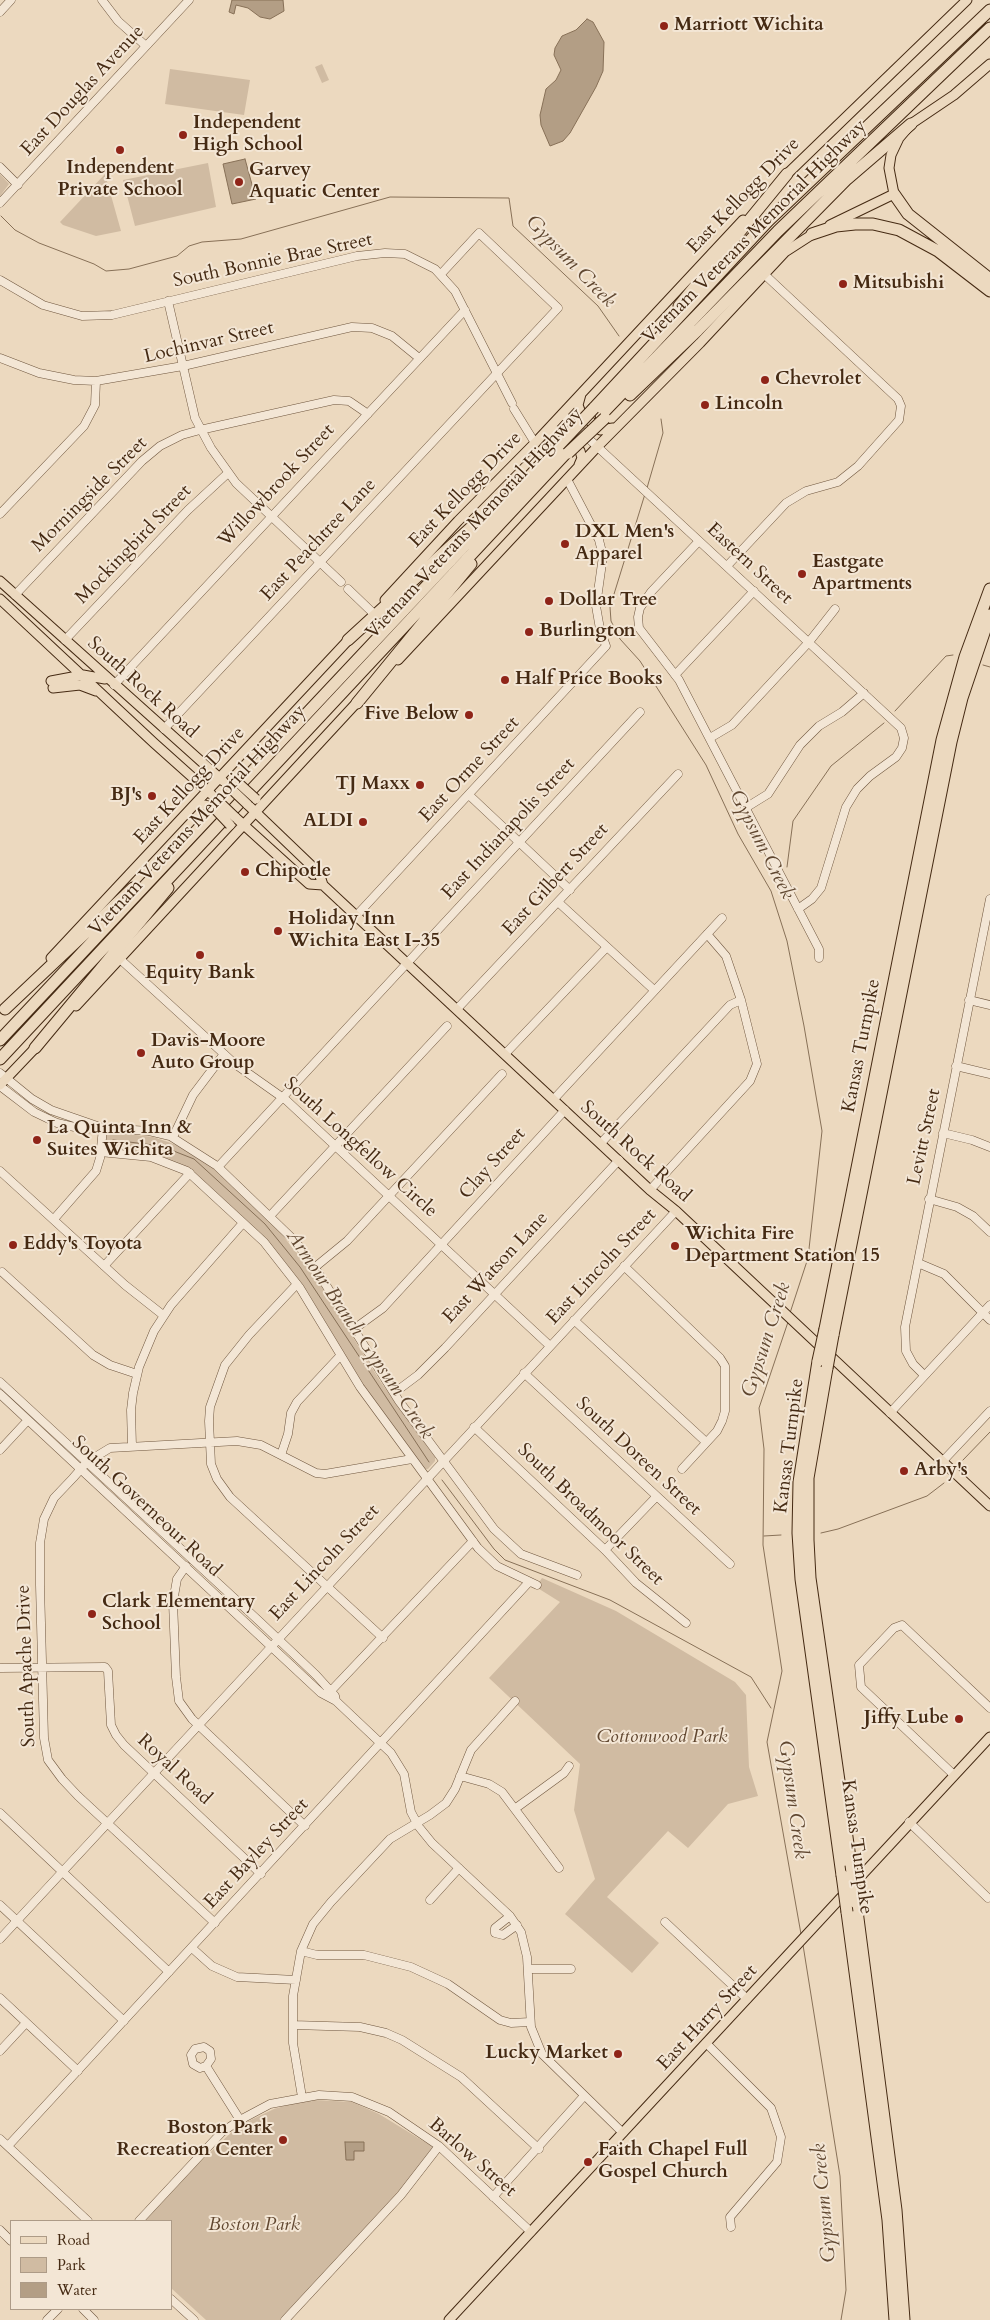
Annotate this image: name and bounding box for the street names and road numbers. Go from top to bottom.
street label: East Douglas Avenue [17,21,149,161]
street label: Vietnam Veterans Memorial Highway [638,115,872,349]
street label: East Kellogg Drive [683,133,805,259]
street label: South Bonnie Brae Street [171,229,375,293]
street label: Lochinvar Street [142,317,276,369]
street label: Vietnam Veterans Memorial Highway [362,404,588,644]
street label: Willowbrook Street [214,420,340,552]
street label: East Kellogg Drive [405,427,527,553]
street label: Morningside Street [28,433,152,557]
street label: East Peachtree Lane [256,474,382,606]
street label: Mockingbird Street [71,481,197,609]
street label: Eastern Street [701,518,797,610]
street label: South Rock Road [82,632,202,744]
street label: Vietnam Veterans Memorial Highway [85,701,311,941]
street label: East Orme Street [415,712,525,828]
street label: East Kellogg Drive [130,722,250,850]
street label: East Indianapolis Street [438,754,580,904]
street label: East Gilbert Street [498,819,614,941]
street label: Kansas Turnpike [838,977,886,1115]
street label: South Longfellow Circle [279,1073,441,1223]
street label: Levitt Street [904,1087,946,1187]
street label: South Rock Road [575,1096,695,1208]
street label: Clay Street [455,1124,531,1204]
street label: East Lincoln Street [542,1204,662,1330]
street label: East Watson Lane [438,1207,554,1329]
street label: Kansas Turnpike [770,1377,810,1515]
street label: South Doreen Street [571,1393,705,1521]
street label: South Governeour Road [67,1432,225,1582]
street label: South Broadmoor Street [512,1439,668,1591]
street label: East Lincoln Street [265,1500,385,1626]
street label: South Apache Drive [13,1584,41,1748]
street label: Royal Road [132,1730,216,1810]
street label: Kansas Turnpike [835,1778,877,1916]
street label: East Bayley Street [200,1794,314,1914]
street label: East Harry Street [653,1960,763,2076]
street label: Barlow Street [423,2114,521,2202]

